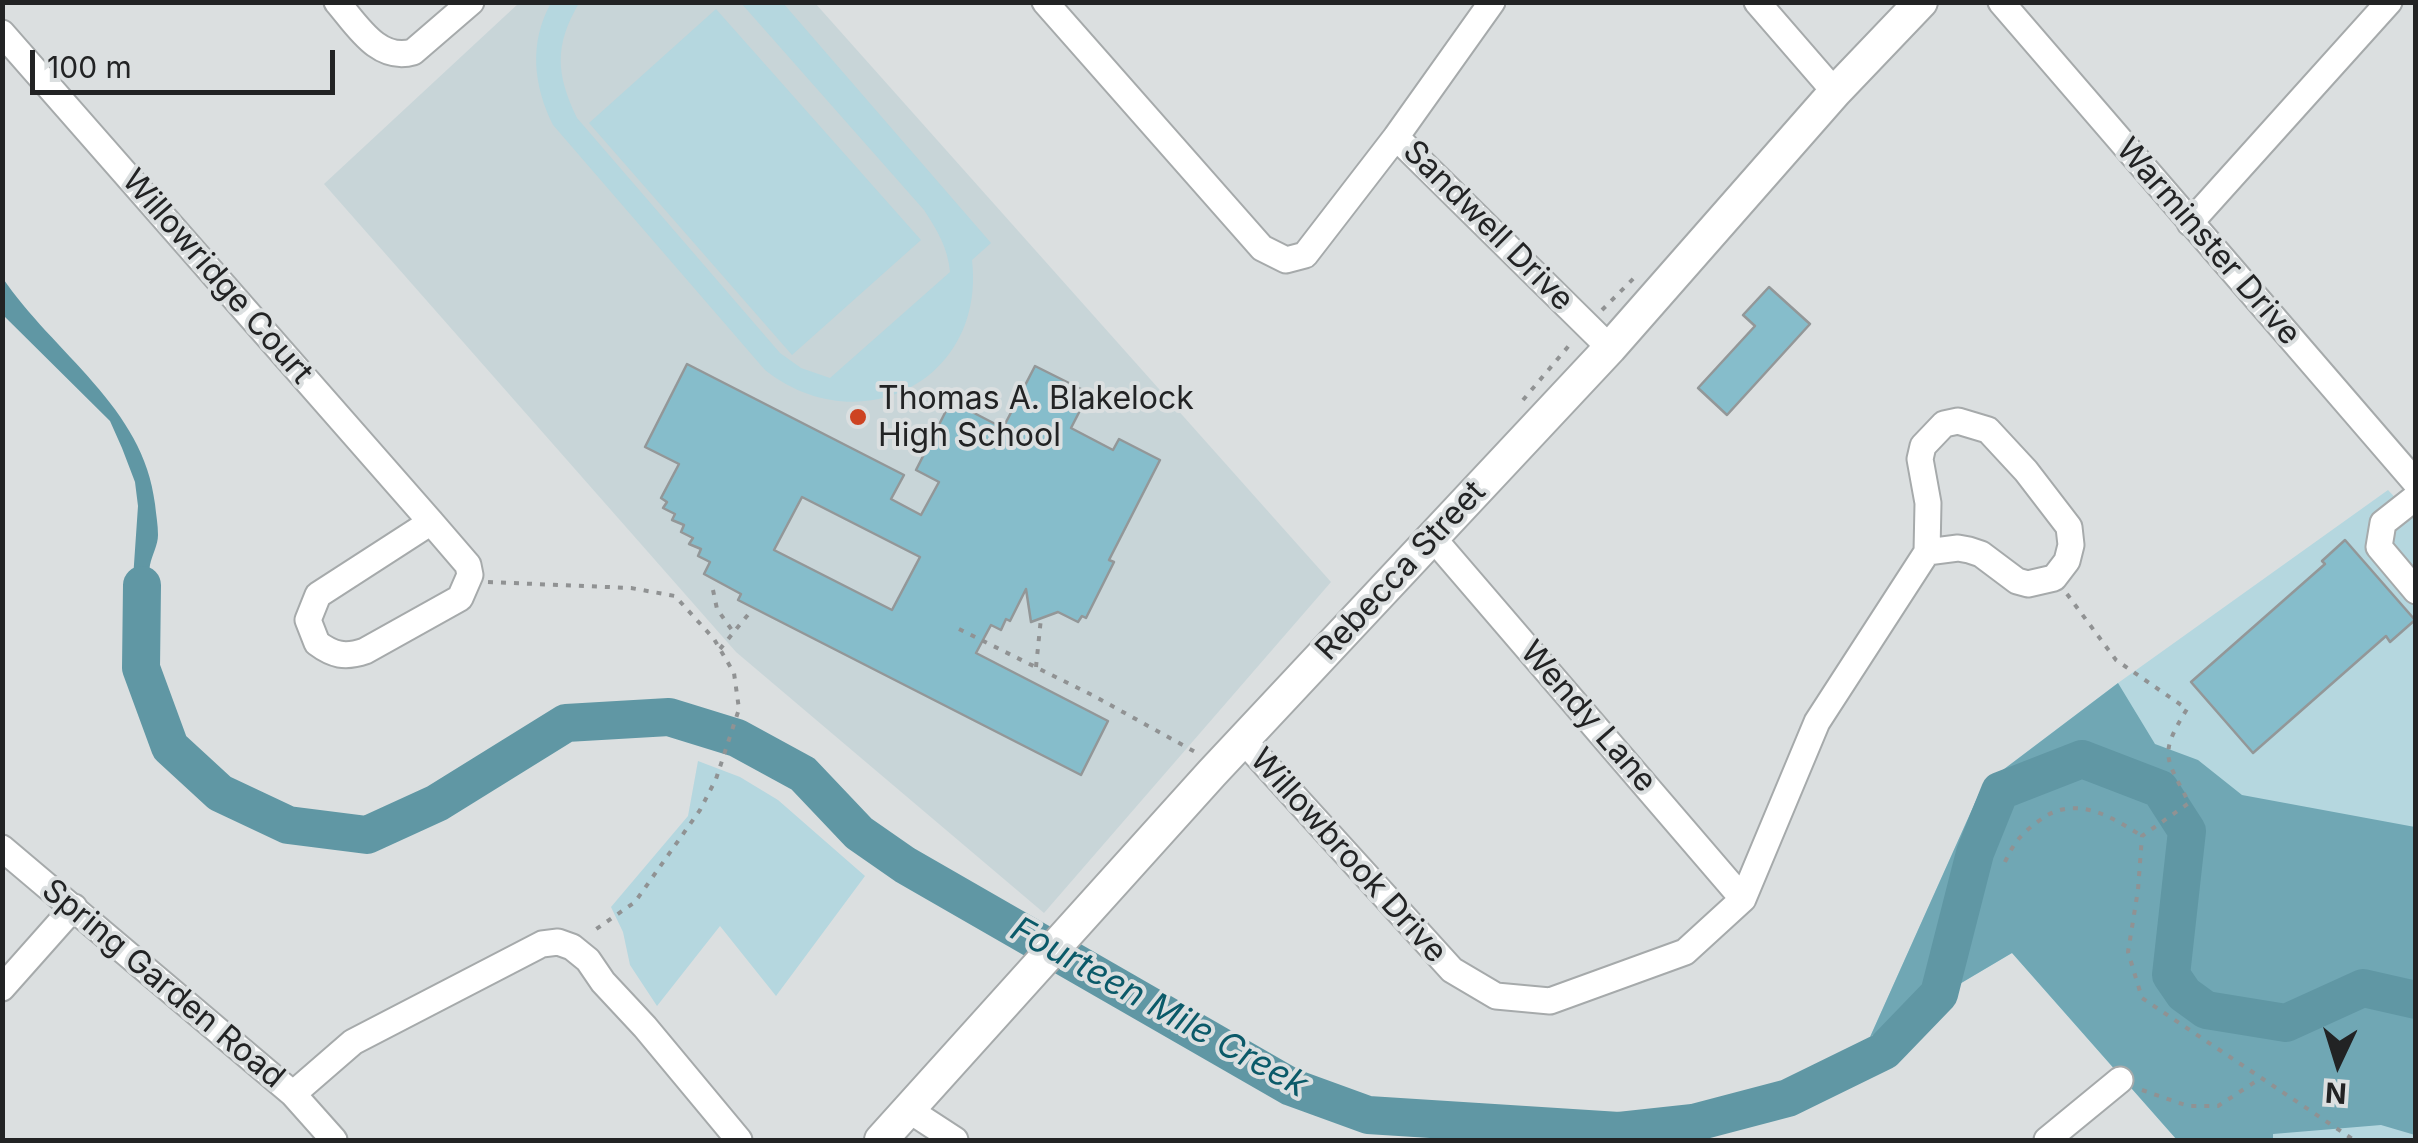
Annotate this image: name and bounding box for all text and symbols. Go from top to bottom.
scale bar [35,30,340,92]
text: 100 m [47,49,132,85]
street label: Warminster Drive [2108,131,2308,353]
street label: Sandwell Drive [1395,133,1581,319]
street label: Willowridge Court [114,162,320,392]
place label: Thomas A. Blakelock High School [878,380,1194,455]
marker: Thomas A. Blakelock High School [847,406,869,428]
street label: Rebecca Street [1308,473,1494,669]
street label: Wendy Lane [1512,634,1664,800]
street label: Willowbrook Drive [1242,741,1454,971]
street label: Spring Garden Road [34,871,292,1097]
water label: Fourteen Mile Creek [1003,909,1315,1107]
north arrow [2288,1013,2388,1113]
text: N [2324,1075,2348,1111]

